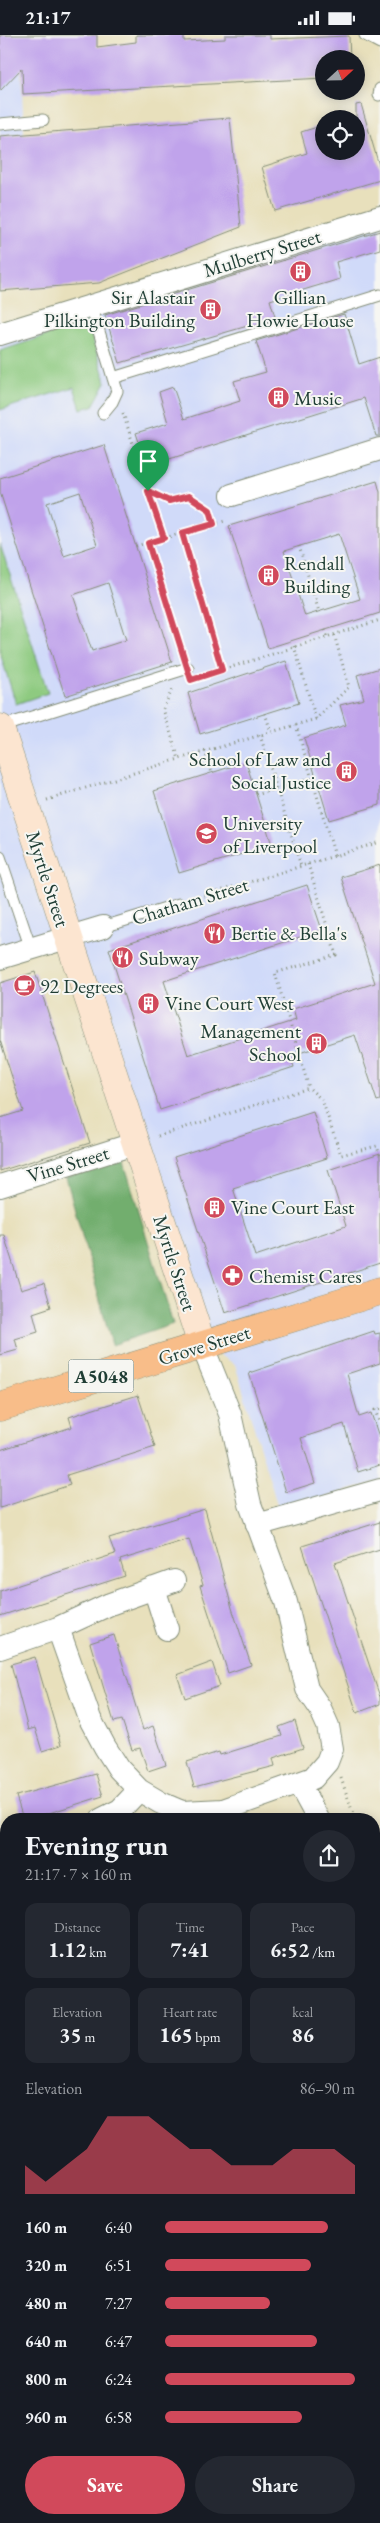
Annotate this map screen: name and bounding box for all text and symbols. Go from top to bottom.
text: 21:17 [25,5,71,30]
north arrow [315,50,365,100]
map controls [315,50,365,160]
button: locate [315,110,365,160]
street label: Mulberry Street [200,223,325,283]
building icon: Gillian Howie House [288,259,312,283]
place label: Sir Alastair Pilkington Building [44,284,195,333]
place label: Gillian Howie House [246,284,354,333]
building icon: Sir Alastair Pilkington Building [199,297,223,321]
place label: Music [294,385,342,411]
building icon: Music [266,386,290,410]
pin [127,440,169,491]
icon: arrive [134,447,162,475]
place label: Rendall Building [284,550,351,599]
building icon: Rendall Building [256,563,280,587]
place label: School of Law and Social Justice [189,746,332,795]
building icon: School of Law and Social Justice [335,759,359,783]
place label: University of Liverpool [223,810,317,859]
school or university icon: University of Liverpool [195,822,219,846]
street label: Myrtle Street [20,828,76,931]
street label: Chatham Street [129,871,252,931]
place label: Bertie & Bella's [231,920,347,946]
restaurant icon: Bertie & Bella's [203,921,227,945]
place label: Subway [139,945,199,971]
restaurant icon: Subway [111,946,135,970]
place label: 92 Degrees [40,973,123,999]
cafe icon: 92 Degrees [12,974,36,998]
place label: Vine Court West [165,990,294,1016]
building icon: Vine Court West [137,991,161,1015]
place label: Management School [200,1018,302,1067]
building icon: Management School [305,1031,329,1055]
street label: Vine Street [24,1139,113,1189]
place label: Vine Court East [231,1194,355,1220]
building icon: Vine Court East [203,1195,227,1219]
street label: Myrtle Street [147,1212,203,1315]
place label: Chemist Cares [249,1263,362,1289]
pharmacy icon: Chemist Cares [221,1264,245,1288]
street label: Grove Street [155,1318,254,1371]
road number: A5048 [68,1359,134,1393]
text: Evening run [25,1827,168,1863]
button: share [303,1830,355,1882]
text: 21:17 · 7 × 160 m [25,1864,132,1885]
text: Distance [54,1918,101,1936]
text: Time [175,1918,205,1936]
text: Pace [291,1918,314,1936]
text: 1.12 [48,1936,86,1963]
text: 7:41 [170,1936,210,1963]
text: 6:52 [270,1936,309,1963]
text: km [86,1943,107,1961]
text: /km [309,1943,335,1961]
text: Elevation [52,2003,103,2021]
text: Heart rate [163,2003,217,2021]
text: kcal [292,2003,313,2021]
text: 35 [59,2021,82,2048]
text: 165 [159,2021,193,2048]
text: 86 [292,2021,314,2048]
text: m [82,2028,95,2046]
text: bpm [193,2028,221,2046]
text: Elevation [25,2078,83,2099]
text: 86–90 m [300,2078,355,2099]
text: 160 m [25,2217,67,2238]
text: 6:40 [105,2217,132,2238]
text: 320 m [25,2255,67,2276]
text: 6:51 [105,2255,132,2276]
text: 480 m [25,2293,67,2314]
text: 7:27 [105,2293,132,2314]
text: 640 m [25,2331,67,2352]
text: 6:47 [105,2331,132,2352]
text: 800 m [25,2369,67,2390]
text: 6:24 [105,2369,132,2390]
text: 960 m [25,2407,67,2428]
text: 6:58 [105,2407,132,2428]
button: Save [25,2456,185,2514]
button: Share [195,2456,355,2514]

